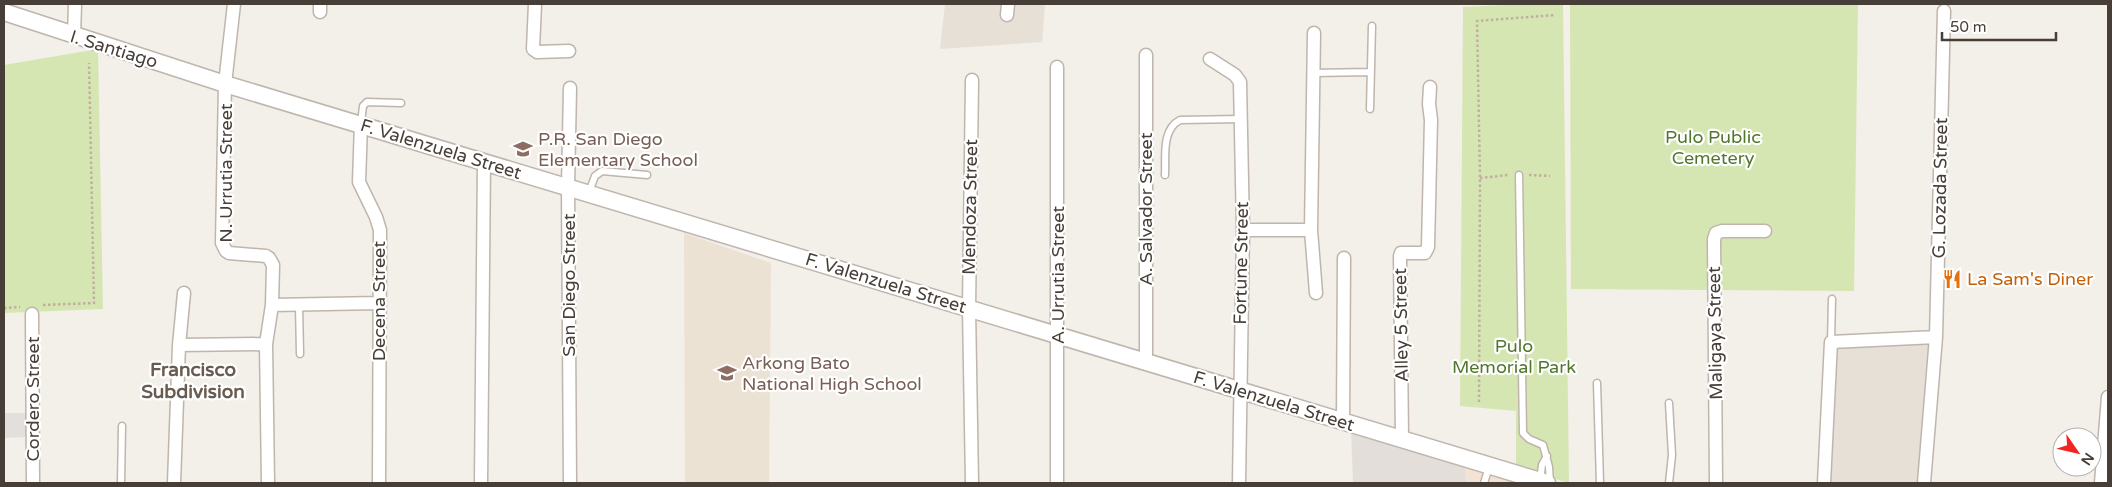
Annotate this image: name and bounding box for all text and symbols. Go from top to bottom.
scale bar [1942,10,2056,42]
text: 50 m [1950,18,1987,36]
street label: I. Santiago [68,25,160,73]
street label: N. Urrutia Street [215,103,237,243]
street label: F. Valenzuela Street [358,114,524,184]
street label: G. Lozada Street [1928,117,1952,259]
park label: Pulo Public Cemetery [1665,126,1761,169]
place label: P.R. San Diego Elementary School [538,128,698,171]
street label: A. Salvador Street [1135,132,1157,286]
school or university icon: P.R. San Diego Elementary School [512,138,534,160]
street label: Mendoza Street [958,139,982,275]
street label: Fortune Street [1229,201,1253,325]
street label: A. Urrutia Street [1047,206,1069,344]
street label: San Diego Street [558,213,580,357]
street label: Decena Street [368,241,390,361]
street label: F. Valenzuela Street [803,248,969,318]
street label: Maligaya Street [1703,266,1727,400]
street label: Alley 5 Street [1389,268,1413,382]
restaurant icon: La Sam's Diner [1941,268,1963,290]
place label: La Sam's Diner [1967,268,2093,290]
park label: Pulo Memorial Park [1452,335,1576,378]
street label: Cordero Street [22,336,44,462]
place label: Arkong Bato National High School [742,352,922,395]
district label: Francisco Subdivision [141,359,245,403]
school or university icon: Arkong Bato National High School [716,362,738,384]
street label: F. Valenzuela Street [1191,366,1357,436]
north arrow [2052,427,2102,477]
text: N [2077,450,2098,468]

